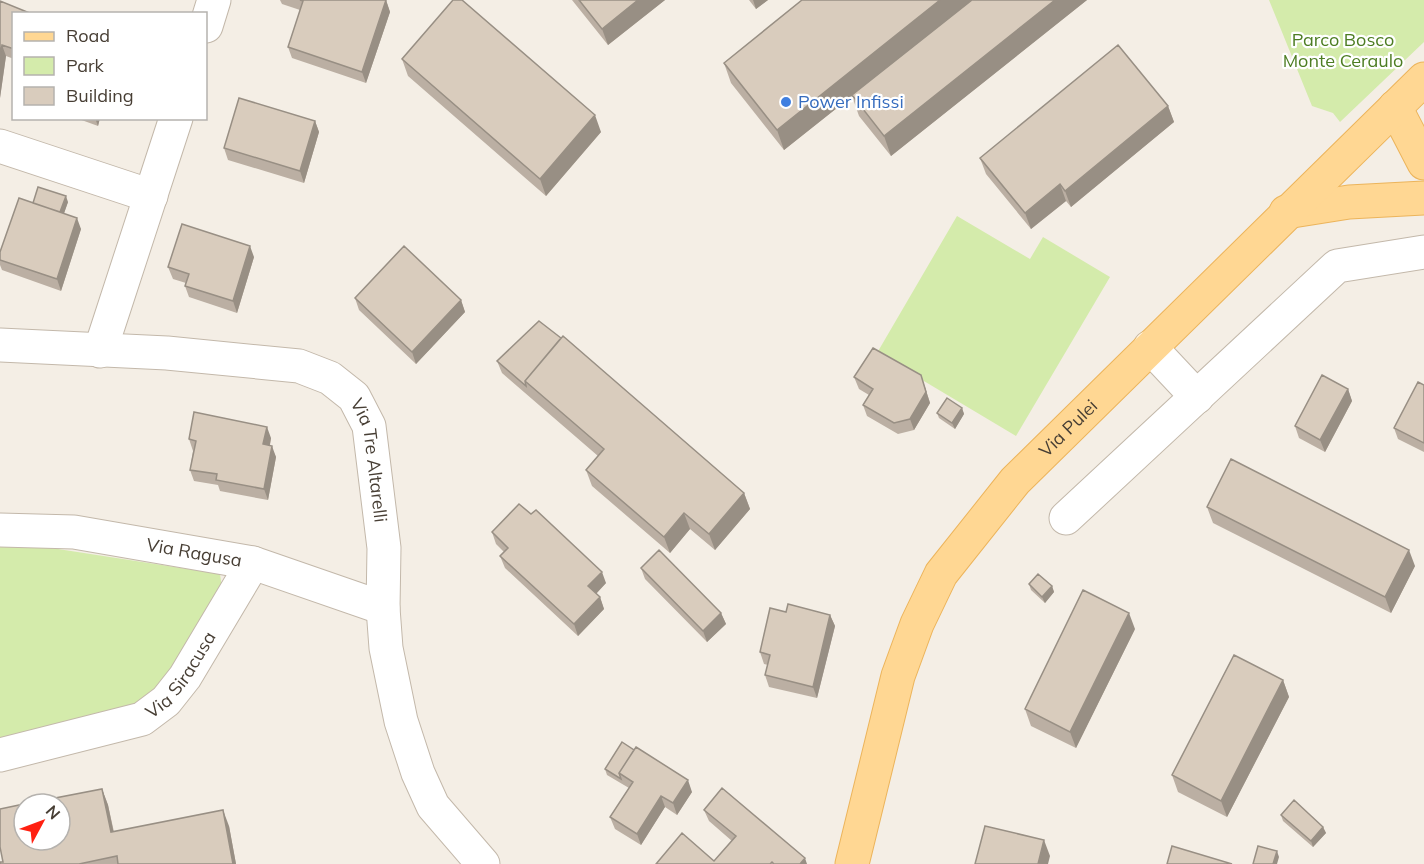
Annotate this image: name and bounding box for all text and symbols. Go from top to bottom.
legend [12,12,207,120]
text: Road [66,24,110,47]
park label: Parco Bosco Monte Ceraulo [1283,28,1403,72]
text: Park [66,54,105,77]
text: Building [66,84,134,107]
place label: Power Infissi [798,90,904,113]
marker: Power Infissi [779,95,793,109]
street label: Via Tre Altarelli [346,394,393,524]
street label: Via Pulei [1034,395,1102,462]
street label: Via Ragusa [145,533,244,572]
street label: Via Siracusa [141,627,221,723]
north arrow [12,792,72,852]
text: N [42,801,65,823]

